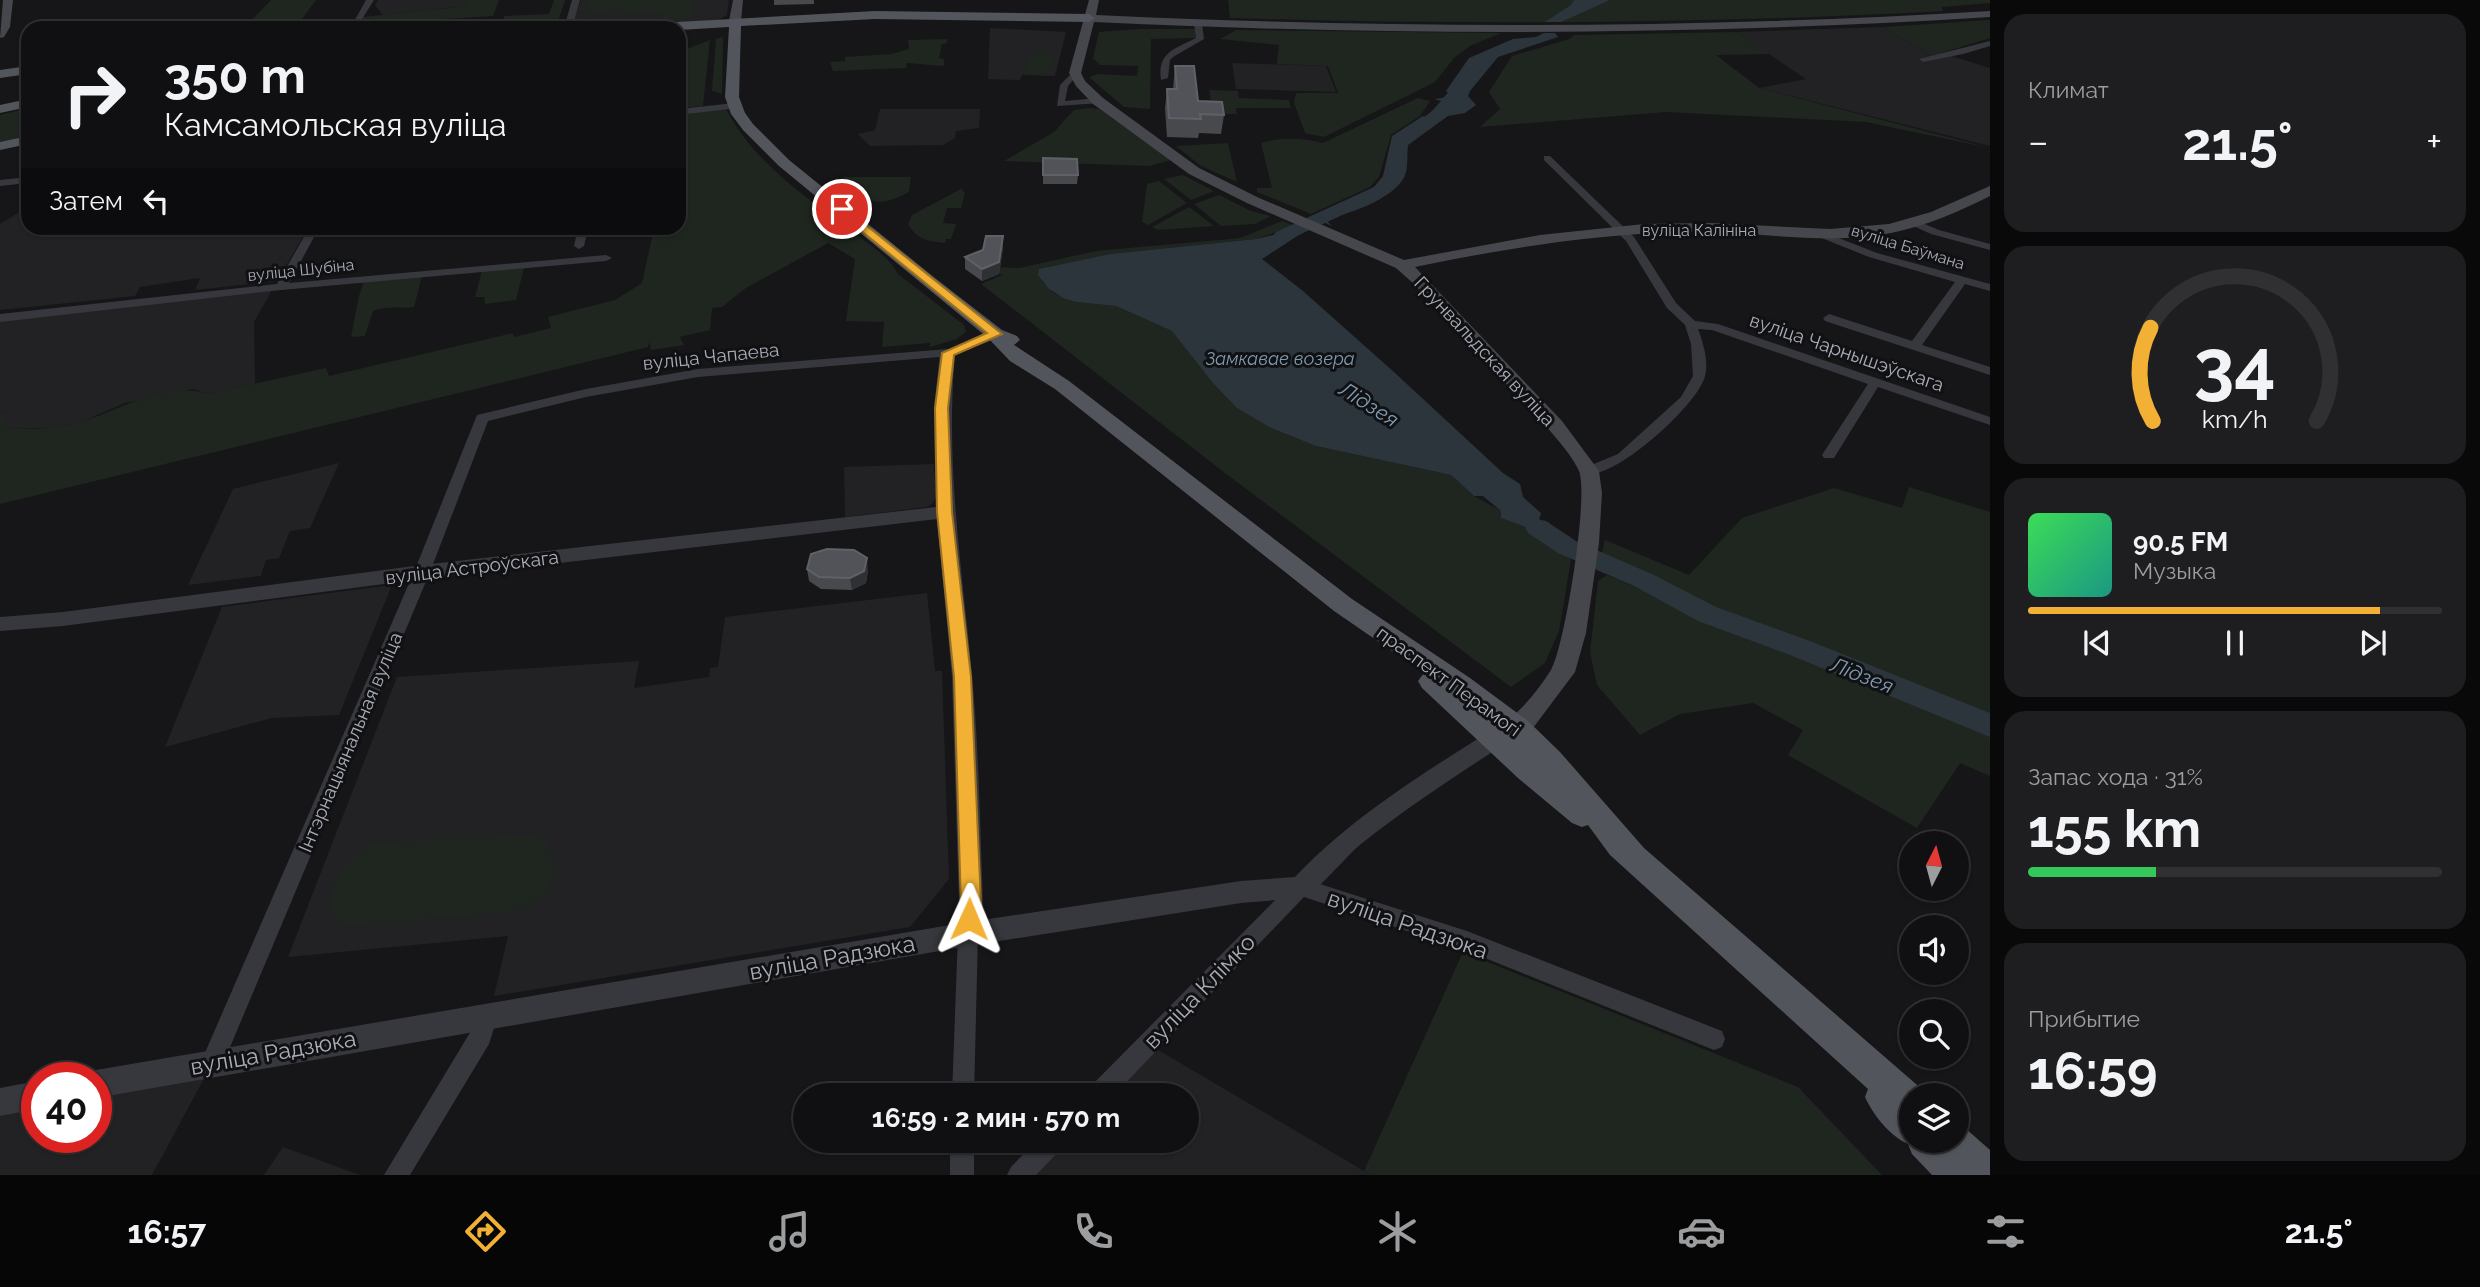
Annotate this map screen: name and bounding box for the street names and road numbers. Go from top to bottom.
street label: вуліца Калініна [1642,221,1756,240]
street label: вуліца Баўмана [1849,221,1967,273]
street label: вуліца Шубіна [247,255,355,285]
street label: Грунвальдская вуліца [1410,272,1560,430]
street label: вуліца Чарнышэўскага [1747,308,1947,396]
street label: вуліца Чапаева [642,338,780,374]
street label: вуліца Астроўскага [384,545,560,589]
street label: праспект Перамогі [1373,621,1525,741]
street label: Інтэрнацыянальная вуліца [294,629,406,855]
street label: вуліца Радзюка [1324,884,1492,964]
street label: вуліца Клімко [1138,928,1260,1054]
street label: вуліца Радзюка [747,929,917,985]
street label: вуліца Радзюка [188,1024,358,1080]

